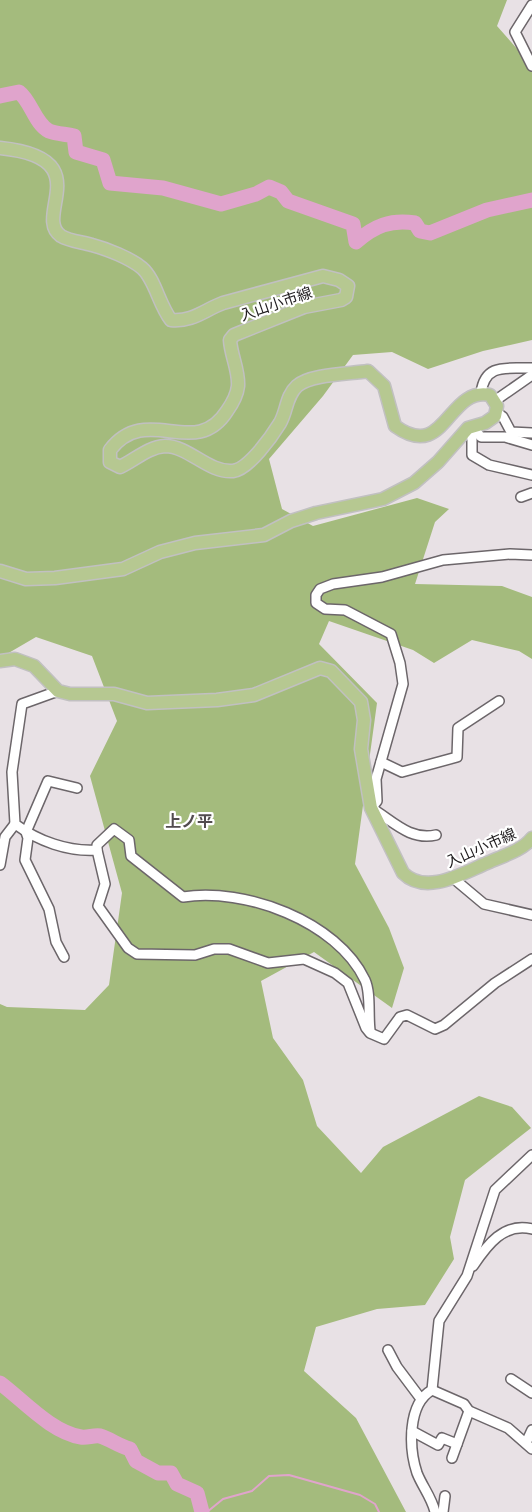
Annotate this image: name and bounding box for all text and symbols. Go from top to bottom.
street label: 入山小市線 [238,283,314,325]
district label: 上ノ平 [165,812,213,831]
street label: 入山小市線 [443,825,519,871]

